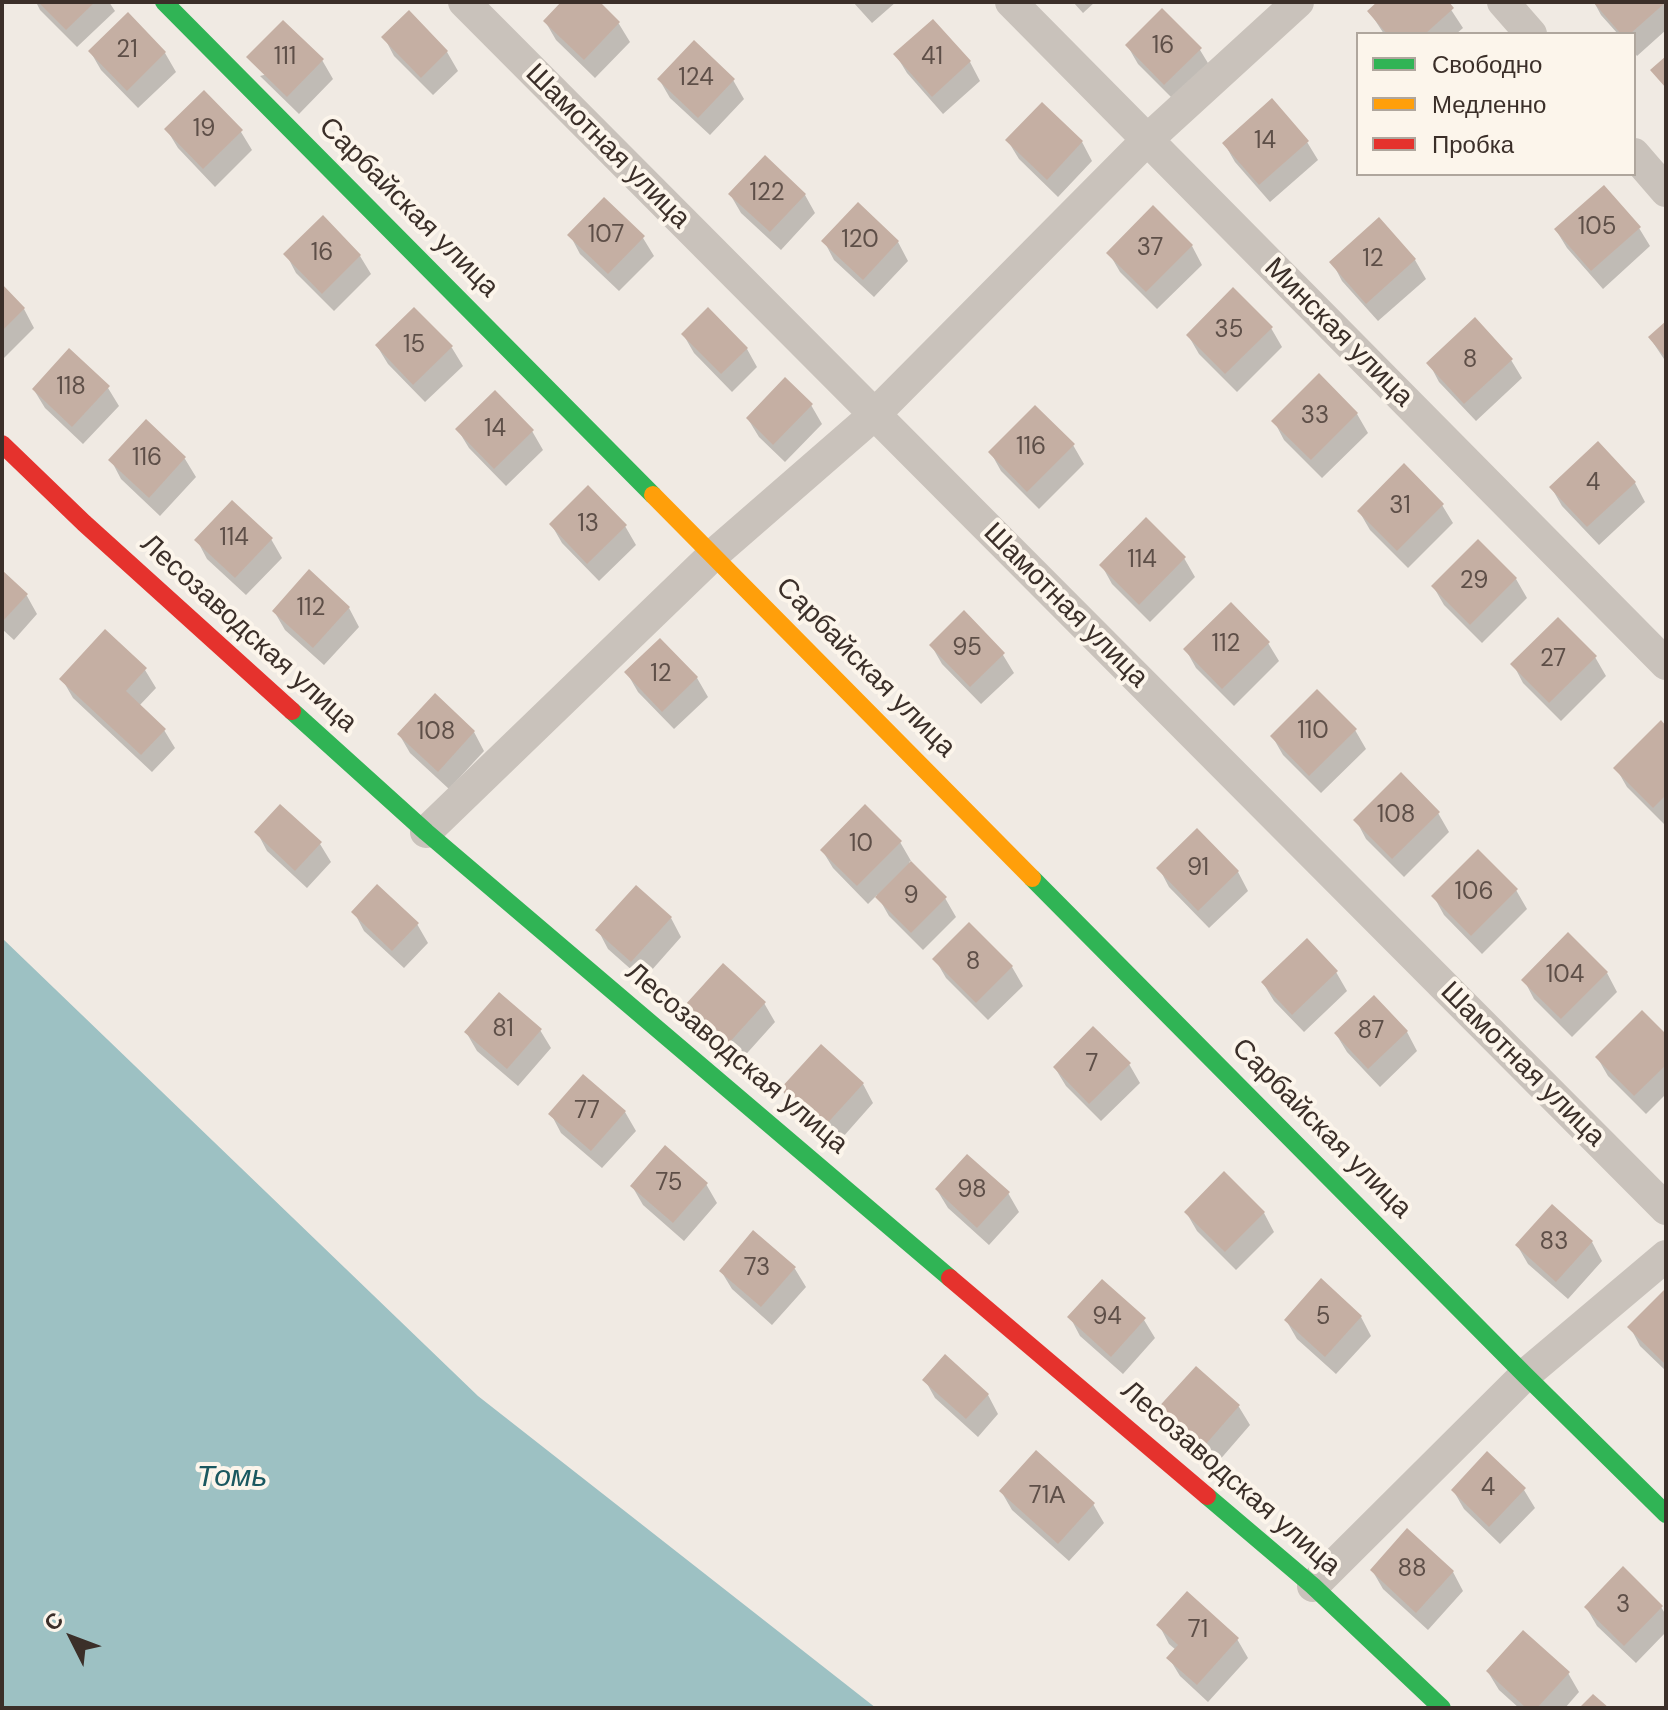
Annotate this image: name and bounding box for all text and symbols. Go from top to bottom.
legend [1356,32,1636,176]
house number: 16 [1152,33,1174,61]
house number: 21 [116,37,138,65]
house number: 111 [274,44,296,72]
house number: 41 [921,44,943,72]
text: Свободно [1432,49,1542,80]
street label: Шамотная улица [518,58,696,236]
house number: 124 [678,65,714,93]
text: Медленно [1432,89,1546,120]
street label: Сарбайская улица [311,111,505,305]
house number: 19 [193,116,215,144]
house number: 14 [1254,128,1276,156]
text: Пробка [1432,129,1514,160]
house number: 122 [749,180,785,208]
house number: 105 [1578,214,1616,242]
house number: 107 [588,222,624,250]
house number: 120 [841,227,879,255]
house number: 37 [1137,235,1163,263]
house number: 16 [311,240,333,268]
house number: 12 [1362,246,1384,274]
street label: Минская улица [1257,252,1419,414]
house number: 35 [1215,317,1243,345]
house number: 15 [403,332,425,360]
house number: 8 [1463,347,1477,375]
house number: 118 [56,374,86,402]
house number: 33 [1301,403,1329,431]
house number: 14 [484,416,506,444]
house number: 116 [1016,434,1046,462]
house number: 116 [132,445,162,473]
house number: 4 [1586,470,1600,498]
house number: 31 [1389,493,1411,521]
house number: 13 [577,511,599,539]
street label: Шамотная улица [976,517,1154,695]
house number: 114 [219,525,249,553]
street label: Лесозаводская улица [133,528,363,740]
house number: 114 [1127,547,1157,575]
house number: 29 [1460,568,1488,596]
street label: Сарбайская улица [768,571,962,765]
house number: 112 [297,595,325,623]
house number: 112 [1212,631,1240,659]
house number: 95 [952,635,982,663]
house number: 27 [1540,646,1566,674]
house number: 12 [650,661,672,689]
house number: 110 [1297,718,1329,746]
house number: 108 [417,719,455,747]
house number: 108 [1377,802,1415,830]
house number: 10 [849,831,873,859]
house number: 91 [1187,855,1209,883]
house number: 106 [1455,879,1493,907]
house number: 9 [903,883,919,911]
house number: 8 [966,949,980,977]
street label: Лесозаводская улица [618,956,854,1162]
house number: 104 [1546,962,1584,990]
street label: Шамотная улица [1433,976,1611,1154]
house number: 81 [492,1016,514,1044]
house number: 87 [1358,1018,1384,1046]
street label: Сарбайская улица [1224,1032,1418,1226]
house number: 7 [1086,1051,1098,1079]
house number: 77 [574,1098,600,1126]
house number: 75 [656,1170,682,1198]
house number: 98 [957,1177,987,1205]
house number: 83 [1540,1229,1568,1257]
house number: 73 [744,1255,770,1283]
house number: 94 [1092,1304,1122,1332]
house number: 5 [1316,1304,1330,1332]
street label: Лесозаводская улица [1113,1375,1347,1583]
water label: Томь [197,1460,267,1496]
house number: 4 [1481,1475,1495,1503]
house number: 71А [1029,1483,1065,1511]
house number: 88 [1397,1556,1427,1584]
house number: 3 [1616,1592,1630,1620]
north arrow [32,1598,112,1678]
text: С [38,1606,70,1637]
house number: 71 [1188,1617,1208,1645]

